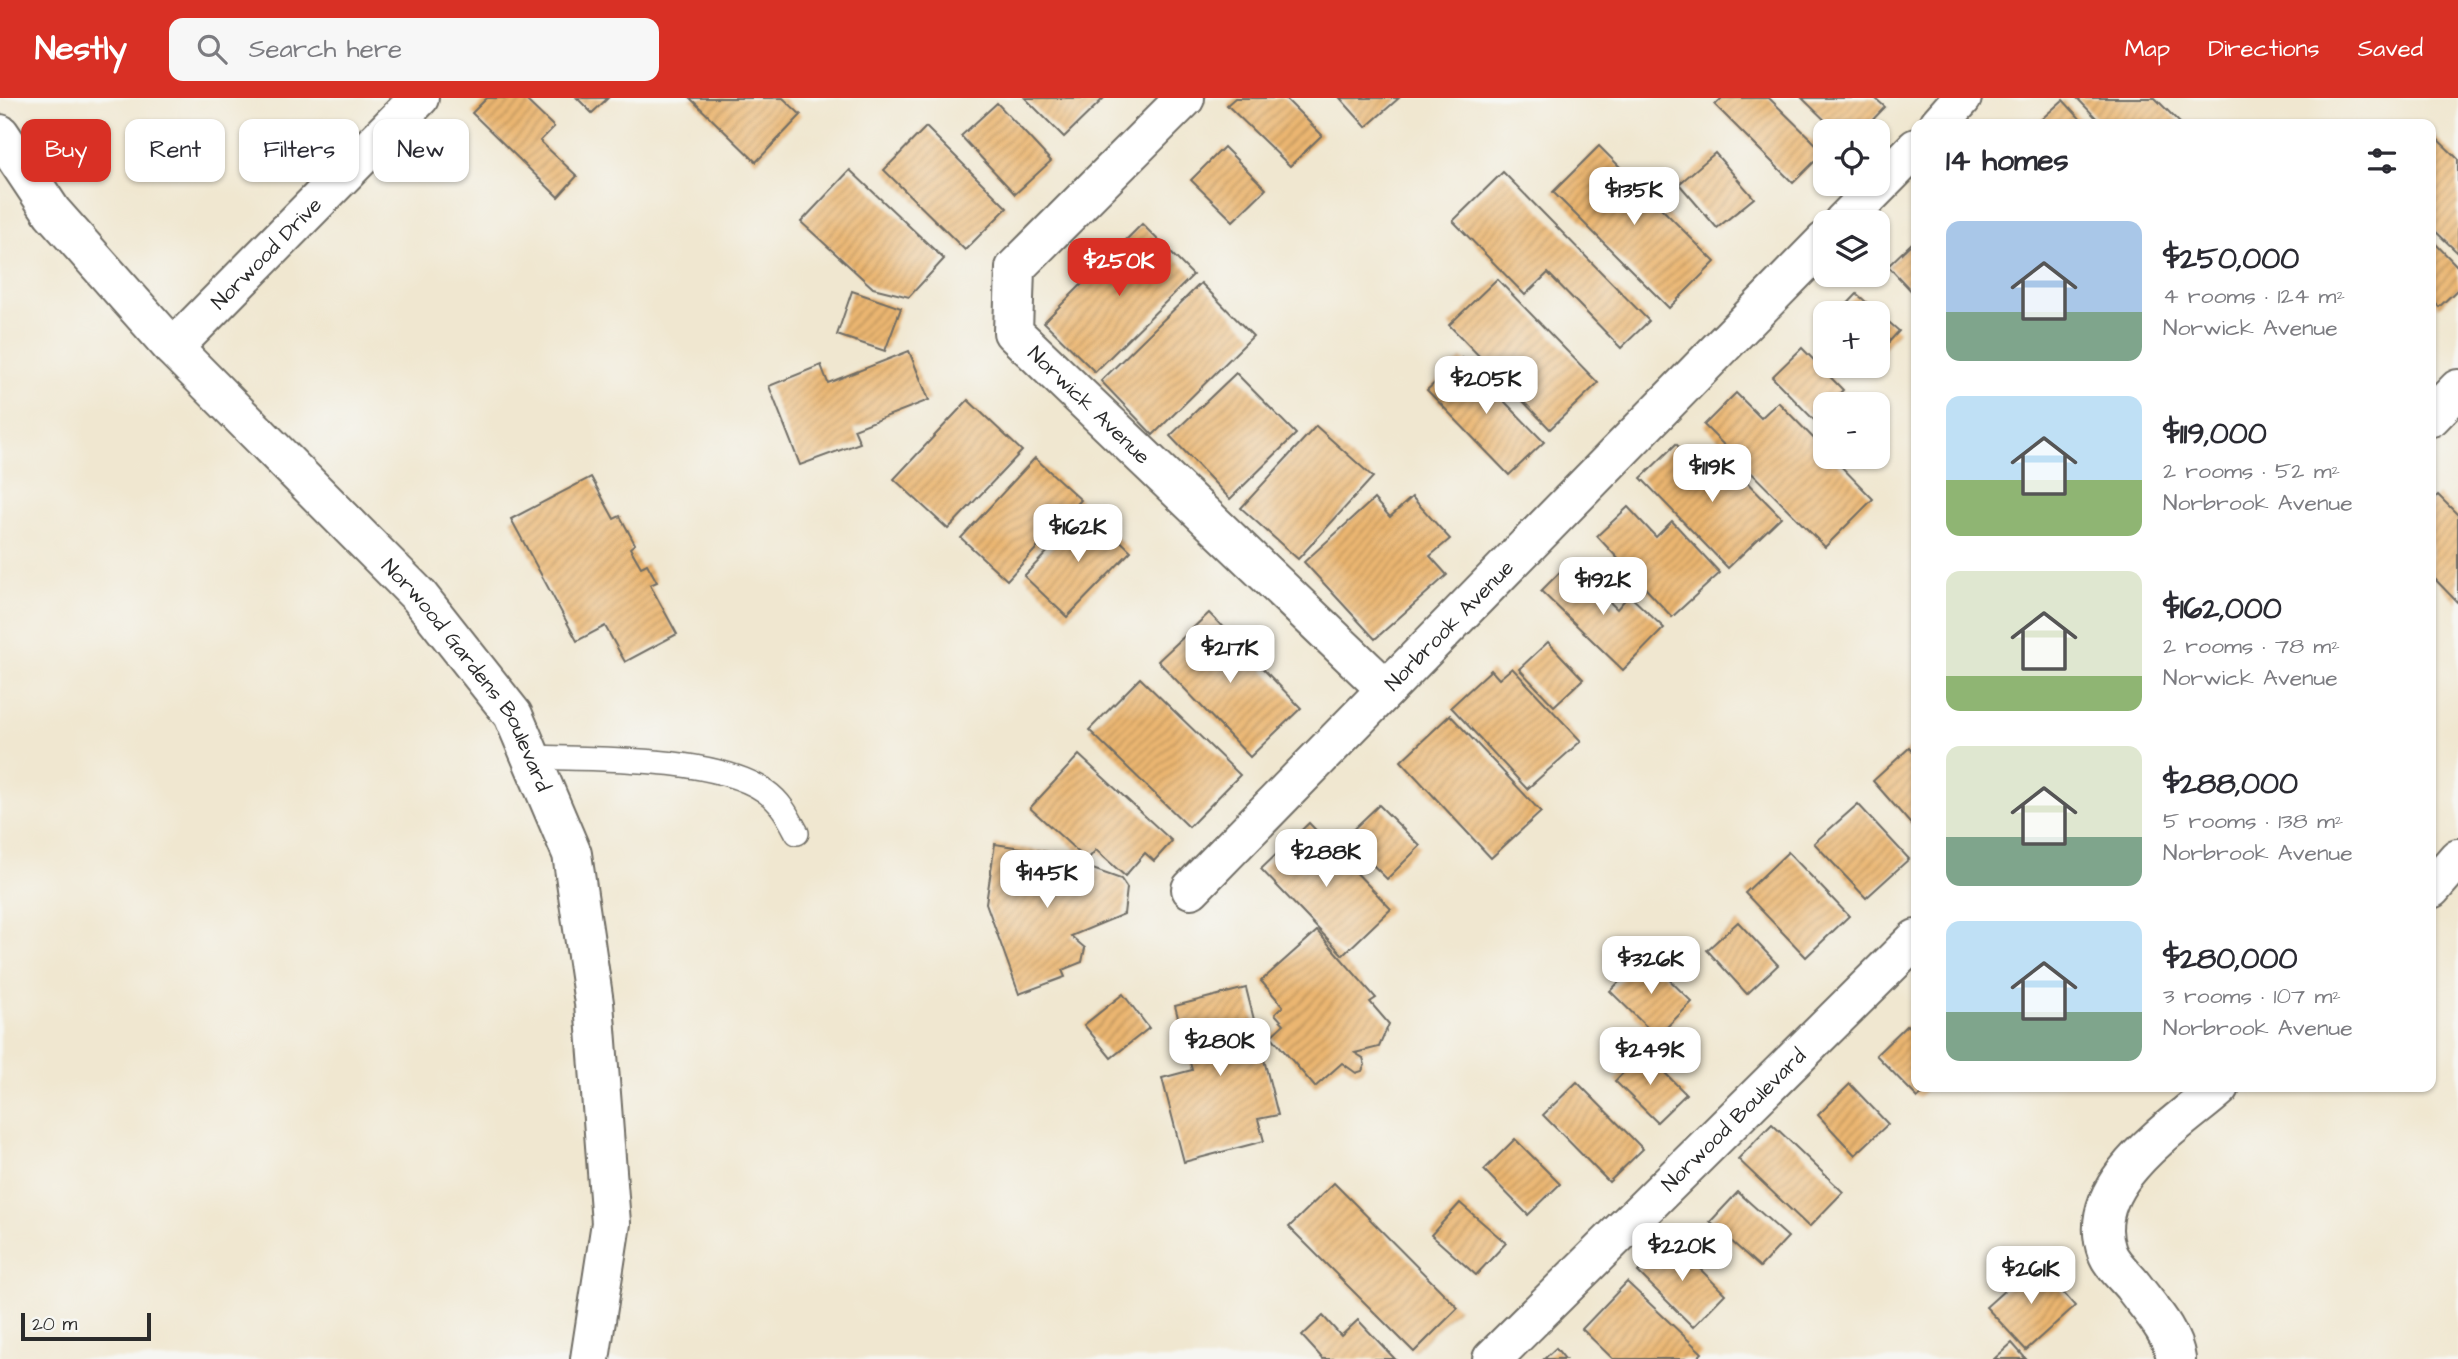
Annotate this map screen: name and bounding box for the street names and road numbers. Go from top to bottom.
street label: Norwood Drive [205,191,329,316]
street label: Norwick Avenue [1021,340,1157,471]
street label: Norwood Gardens Boulevard [375,552,558,796]
street label: Norbrook Avenue [1378,554,1520,698]
street label: Norwood Boulevard [1655,1042,1813,1198]

